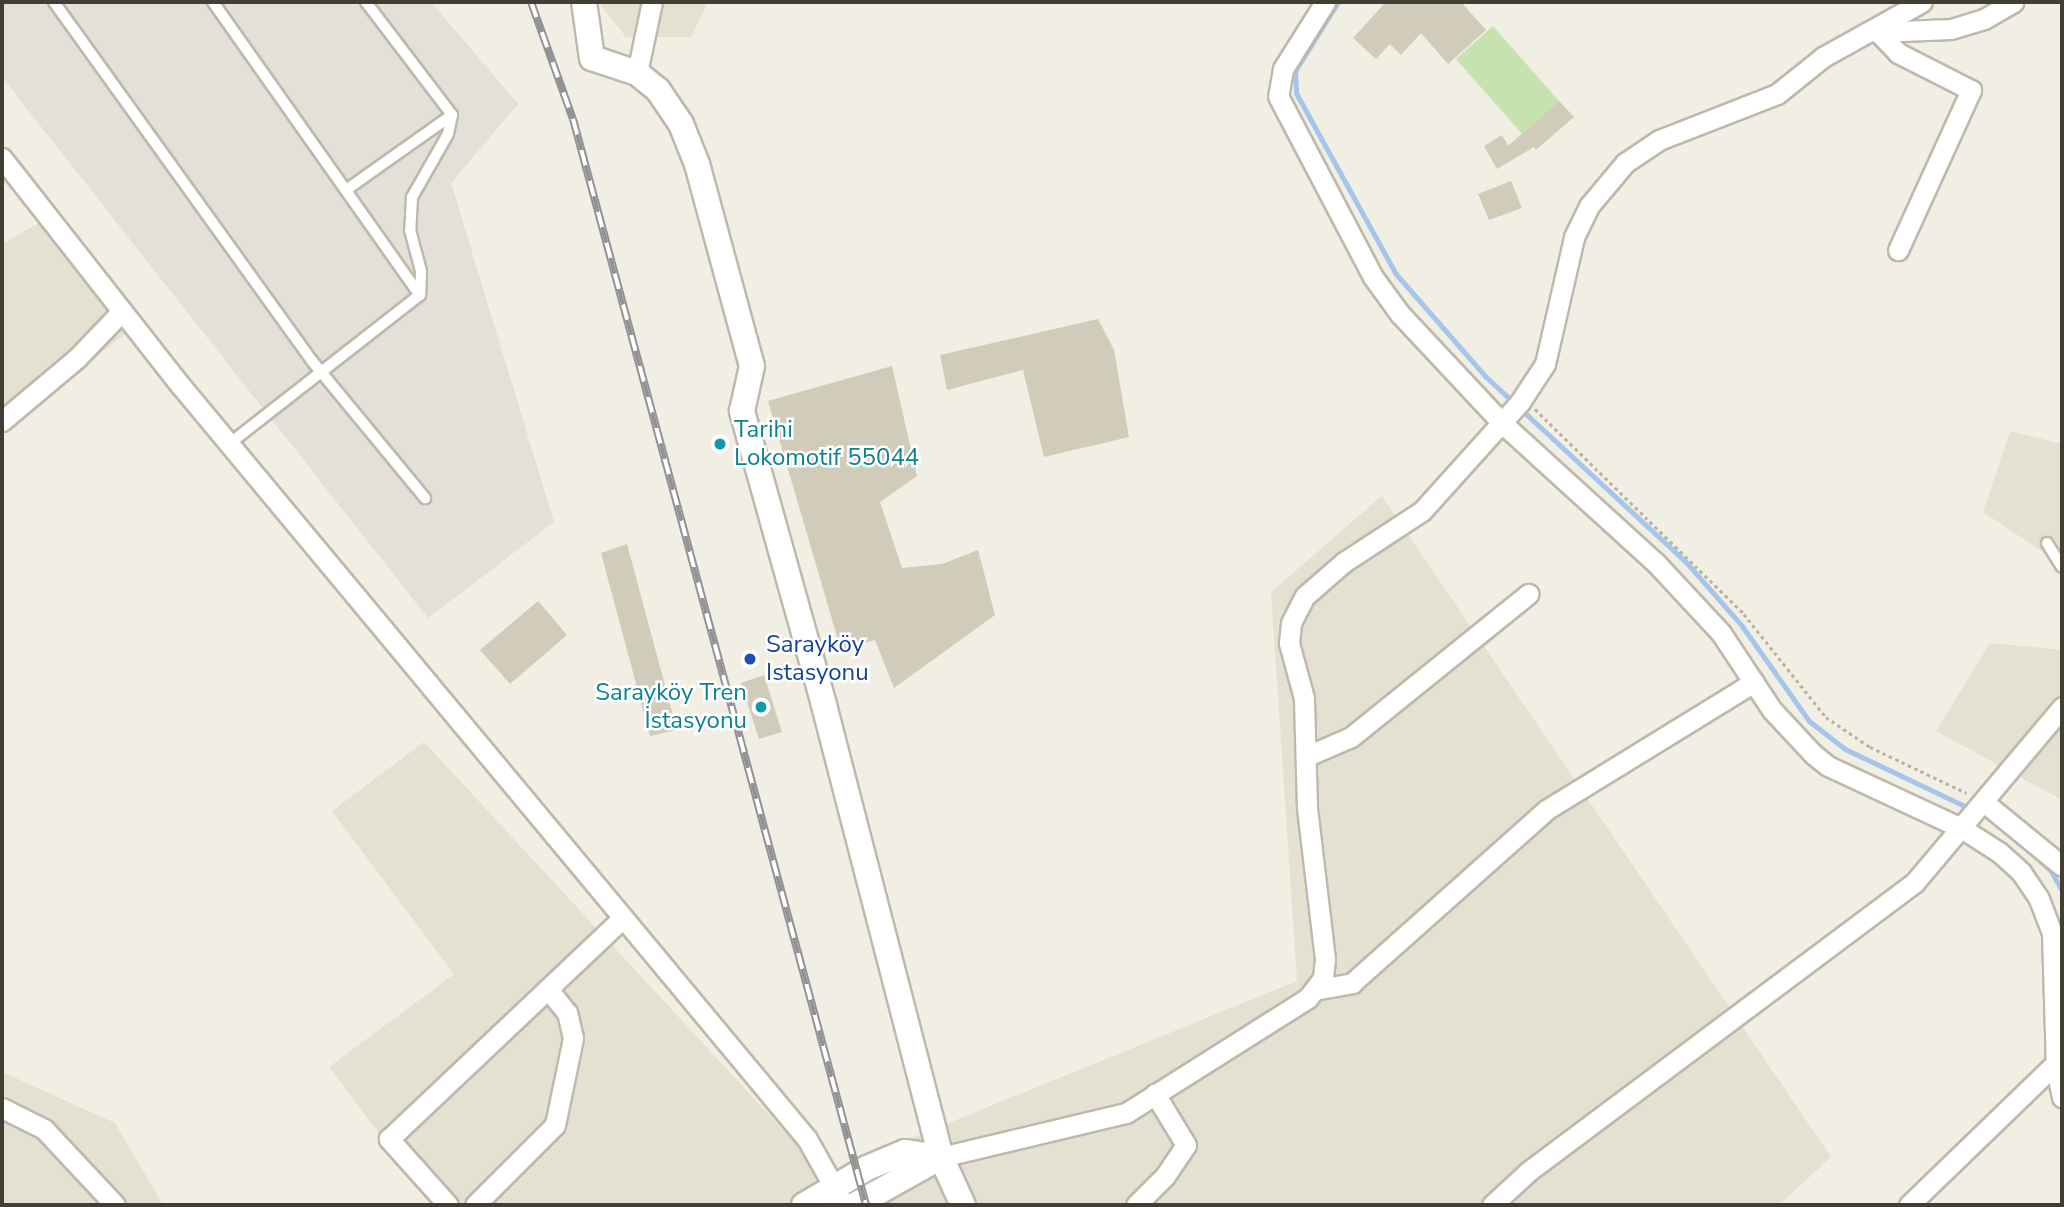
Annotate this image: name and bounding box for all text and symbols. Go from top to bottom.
place label: Tarihi Lokomotif 55044 [734,416,919,472]
marker: Tarihi Lokomotif 55044 [712,436,728,452]
place label: Sarayköy Istasyonu [766,631,869,687]
marker: Sarayköy Istasyonu [740,649,760,669]
place label: Sarayköy Tren İstasyonu [595,679,747,735]
marker: Sarayköy Tren İstasyonu [753,699,769,715]

